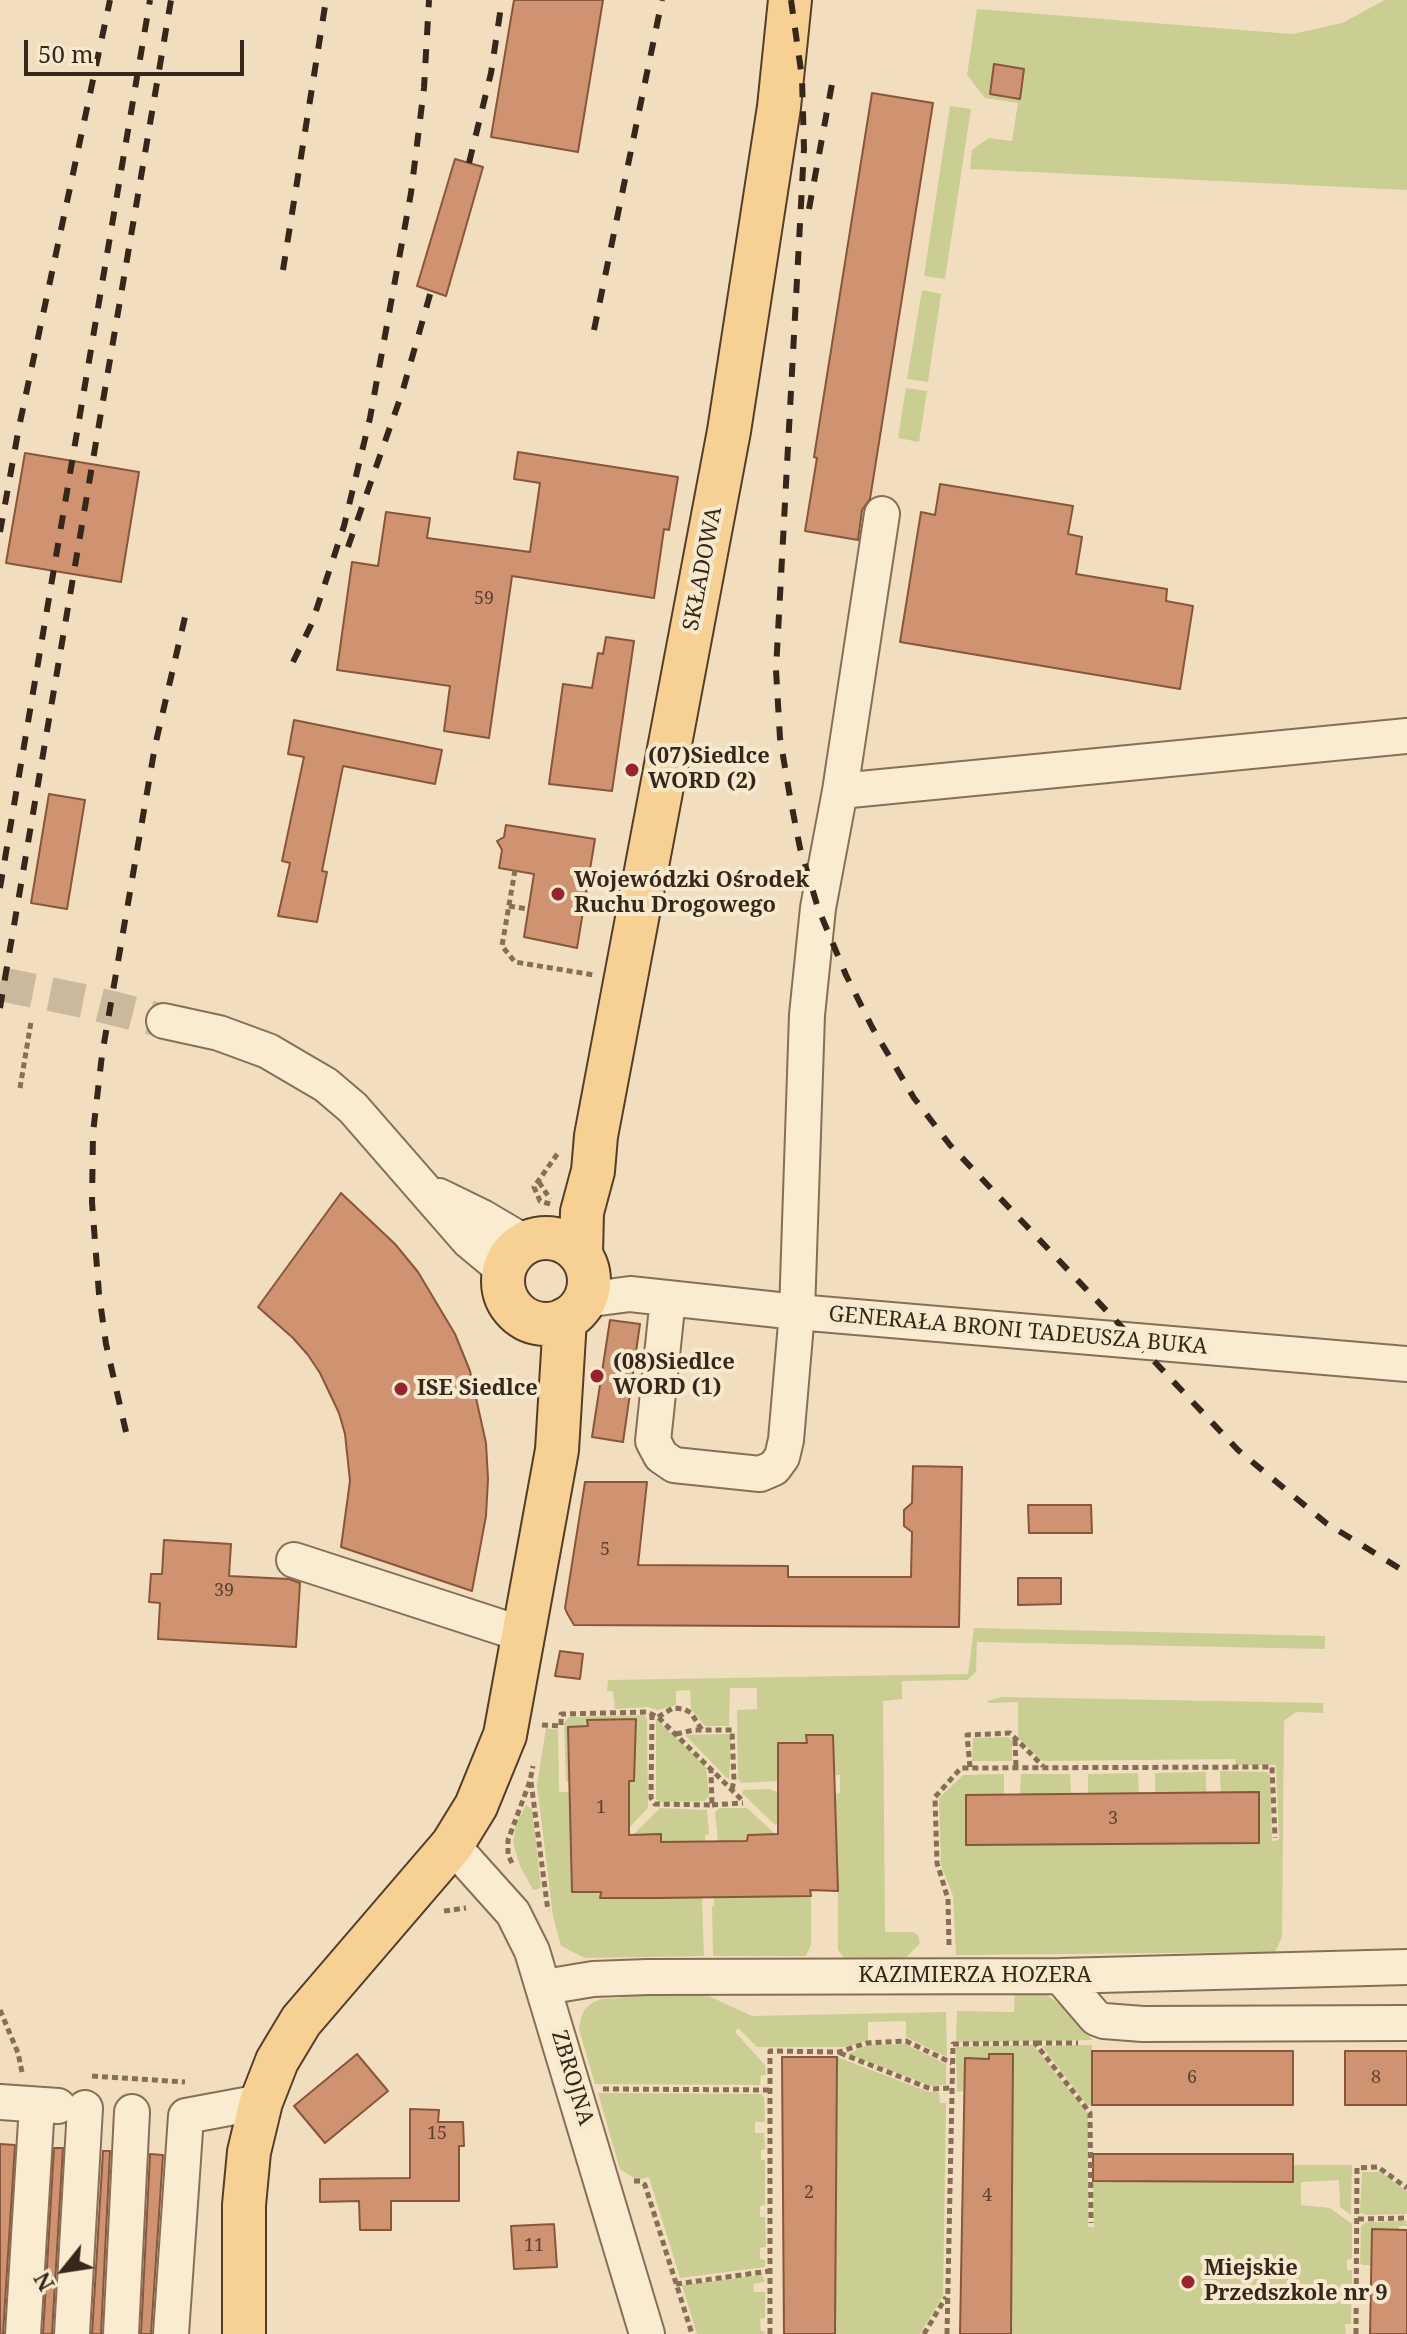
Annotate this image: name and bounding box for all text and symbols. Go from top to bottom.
scale bar [28,24,248,74]
text: 50 m [38,37,94,70]
street label: SKŁADOWA [678,505,728,633]
house number: 59 [474,588,494,610]
place label: (07)Siedlce WORD (2) [648,744,770,796]
marker: (07)Siedlce WORD (2) [623,761,641,779]
place label: Wojewódzki Ośrodek Ruchu Drogowego [574,868,809,920]
marker: Wojewódzki Ośrodek Ruchu Drogowego [549,885,567,903]
street label: GENERAŁA BRONI TADEUSZA BUKA [827,1301,1209,1361]
place label: (08)Siedlce WORD (1) [613,1350,735,1402]
marker: (08)Siedlce WORD (1) [588,1367,606,1385]
place label: ISE Siedlce [417,1376,538,1402]
marker: ISE Siedlce [392,1380,410,1398]
house number: 5 [600,1539,610,1561]
house number: 39 [214,1580,234,1602]
house number: 1 [596,1797,606,1819]
house number: 3 [1108,1808,1118,1830]
street label: KAZIMIERZA HOZERA [858,1963,1092,1989]
street label: ZBROJNA [545,2027,599,2129]
house number: 6 [1187,2067,1197,2089]
house number: 8 [1371,2067,1381,2089]
house number: 15 [427,2123,447,2145]
house number: 2 [804,2182,814,2204]
house number: 4 [982,2185,992,2207]
north arrow [24,2230,104,2310]
house number: 11 [524,2235,544,2257]
place label: Miejskie Przedszkole nr 9 [1204,2256,1388,2308]
text: N [26,2267,61,2297]
marker: Miejskie Przedszkole nr 9 [1179,2273,1197,2291]

